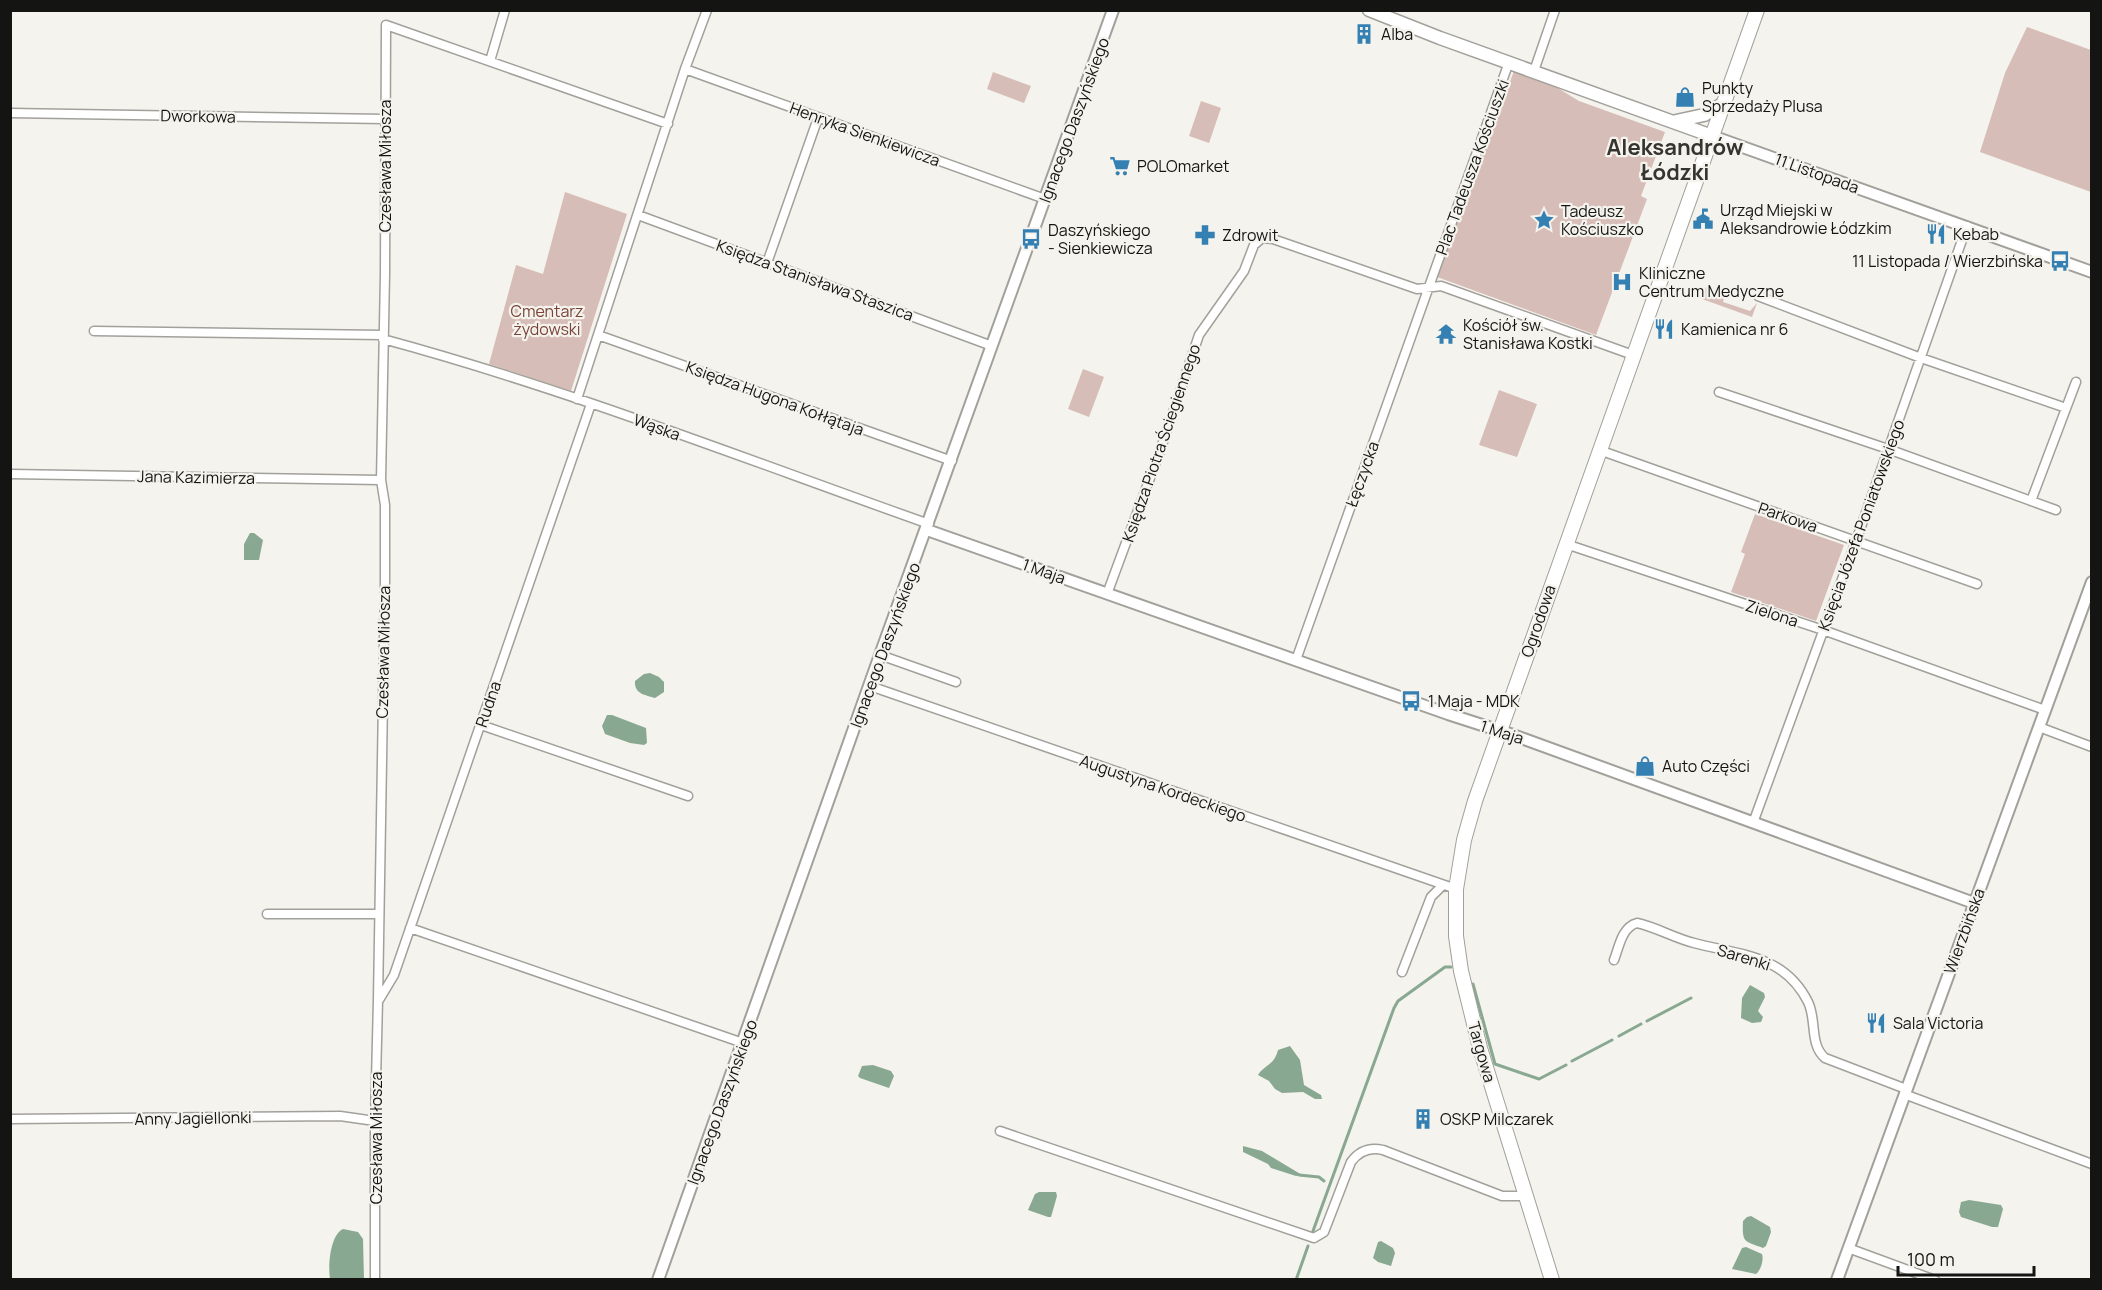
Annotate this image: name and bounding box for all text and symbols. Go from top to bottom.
building icon: Alba [1352,22,1376,46]
place label: Alba [1381,23,1413,45]
street label: Ignacego Daszyńskiego [1034,34,1114,206]
street label: Plac Tadeusza Kościuszki [1430,76,1514,258]
place label: Punkty Sprzedaży Plusa [1702,77,1823,117]
shop icon: Punkty Sprzedaży Plusa [1673,85,1697,109]
street label: Henryka Sienkiewicza [787,97,943,171]
street label: Czesława Miłosza [374,100,396,232]
street label: Dworkowa [160,104,236,128]
district label: Aleksandrów Łódzki [1607,132,1744,187]
street label: 11 Listopada [1772,148,1862,198]
supermarket icon: POLOmarket [1108,154,1132,178]
place label: POLOmarket [1137,155,1229,177]
place label: Urząd Miejski w Aleksandrowie Łódzkim [1720,199,1891,239]
place label: Tadeusz Kościuszko [1561,200,1644,240]
public building icon: Urząd Miejski w Aleksandrowie Łódzkim [1691,207,1715,231]
place icon: Tadeusz Kościuszko [1532,208,1556,232]
place label: Daszyńskiego - Sienkiewicza [1048,219,1153,259]
restaurant icon: Kebab [1924,222,1948,246]
pharmacy icon: Zdrowit [1193,223,1217,247]
place label: Kebab [1953,223,1999,245]
place label: Zdrowit [1222,224,1278,246]
bus stop icon: Daszyńskiego - Sienkiewicza [1019,227,1043,251]
street label: Księdza Stanisława Staszica [713,234,917,326]
bus stop icon: 11 Listopada / Wierzbińska [2048,249,2072,273]
place label: 11 Listopada / Wierzbińska [1852,250,2043,272]
place label: Kliniczne Centrum Medyczne [1639,262,1784,302]
hospital icon: Kliniczne Centrum Medyczne [1610,270,1634,294]
park label: Cmentarz żydowski [510,300,584,340]
place label: Kościół św. Stanisława Kostki [1463,314,1593,354]
restaurant icon: Kamienica nr 6 [1652,317,1676,341]
place label: Kamienica nr 6 [1681,318,1788,340]
temple icon: Kościół św. Stanisława Kostki [1434,322,1458,346]
street label: Księdza Piotra Ściegiennego [1117,341,1205,545]
street label: Księdza Hugona Kołłątaja [683,356,867,440]
street label: Wąska [631,408,683,446]
street label: Księcia Józefa Poniatowskiego [1813,416,1909,634]
street label: Łęczycka [1340,438,1384,510]
street label: Jana Kazimierza [137,465,255,489]
street label: Parkowa [1755,497,1821,537]
street label: 1 Maja [1019,553,1069,589]
street label: Ignacego Daszyńskiego [845,559,925,731]
street label: Ogrodowa [1515,582,1561,660]
street label: Czesława Miłosza [371,585,395,719]
street label: Zielona [1743,594,1801,632]
street label: Rudna [470,678,506,730]
bus stop icon: 1 Maja - MDK [1399,689,1423,713]
place label: 1 Maja - MDK [1428,690,1520,712]
street label: 1 Maja [1477,715,1527,749]
street label: Augustyna Kordeckiego [1077,749,1249,827]
shop icon: Auto Części [1633,754,1657,778]
place label: Auto Części [1662,755,1750,777]
street label: Wierzbińska [1938,885,1990,977]
street label: Sarenki [1715,938,1773,976]
restaurant icon: Sala Victoria [1864,1011,1888,1035]
place label: Sala Victoria [1893,1012,1983,1034]
street label: Ignacego Daszyńskiego [682,1016,762,1188]
street label: Targowa [1463,1019,1501,1085]
street label: Czesława Miłosza [365,1072,387,1204]
street label: Anny Jagiellonki [134,1106,252,1130]
building icon: OSKP Milczarek [1411,1107,1435,1131]
place label: OSKP Milczarek [1440,1108,1554,1130]
scale bar [1898,1239,2034,1277]
text: 100 m [1907,1247,1955,1271]

